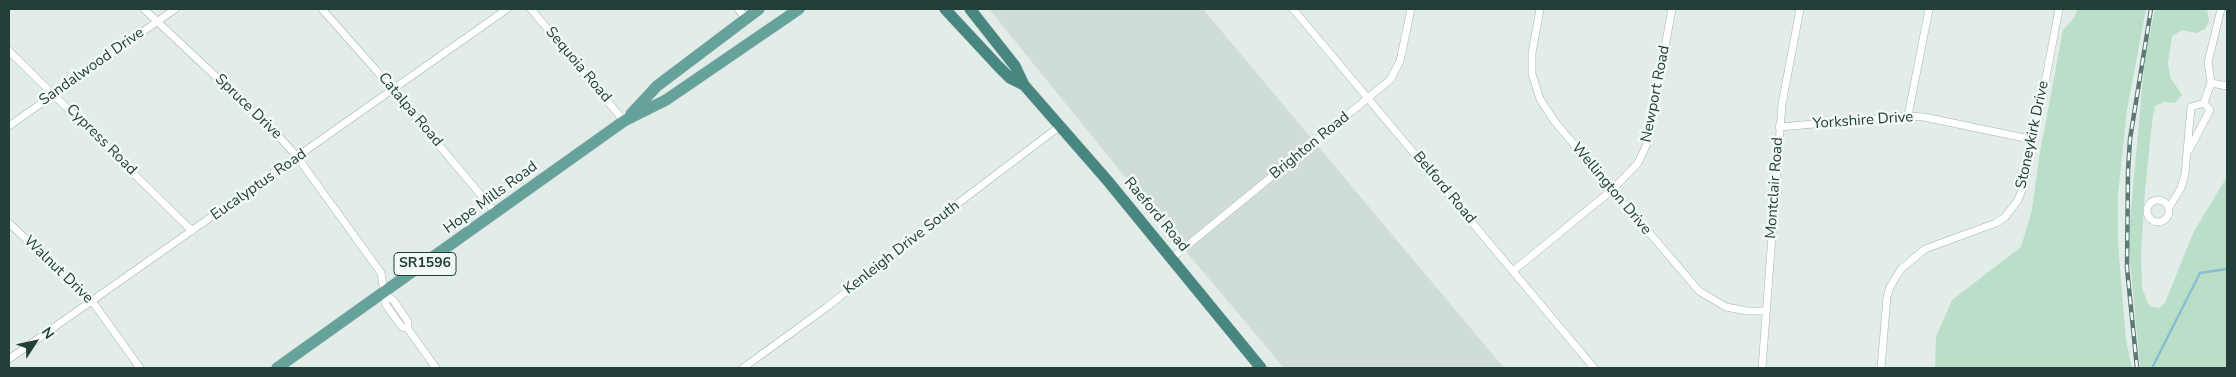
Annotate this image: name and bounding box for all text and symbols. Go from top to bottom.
street label: Sandalwood Drive [36,24,148,110]
street label: Sequoia Road [541,24,615,106]
street label: Newport Road [1638,44,1674,144]
street label: Catalpa Road [374,69,446,151]
street label: Spruce Drive [211,71,285,143]
street label: Stoneykirk Drive [2013,79,2053,191]
street label: Cypress Road [62,101,140,179]
street label: Brighton Road [1267,108,1353,184]
street label: Yorkshire Drive [1812,109,1914,133]
street label: Montclair Road [1762,137,1788,239]
street label: Wellington Drive [1567,139,1655,239]
street label: Eucalyptus Road [208,145,310,225]
street label: Belford Road [1409,148,1479,228]
street label: Hope Mills Road [441,158,541,238]
street label: Raeford Road [1120,174,1192,256]
street label: Kenleigh Drive South [841,197,963,299]
street label: Walnut Drive [20,232,96,308]
road number: SR1596 [394,252,456,276]
north arrow [10,317,60,367]
text: N [37,323,58,343]

